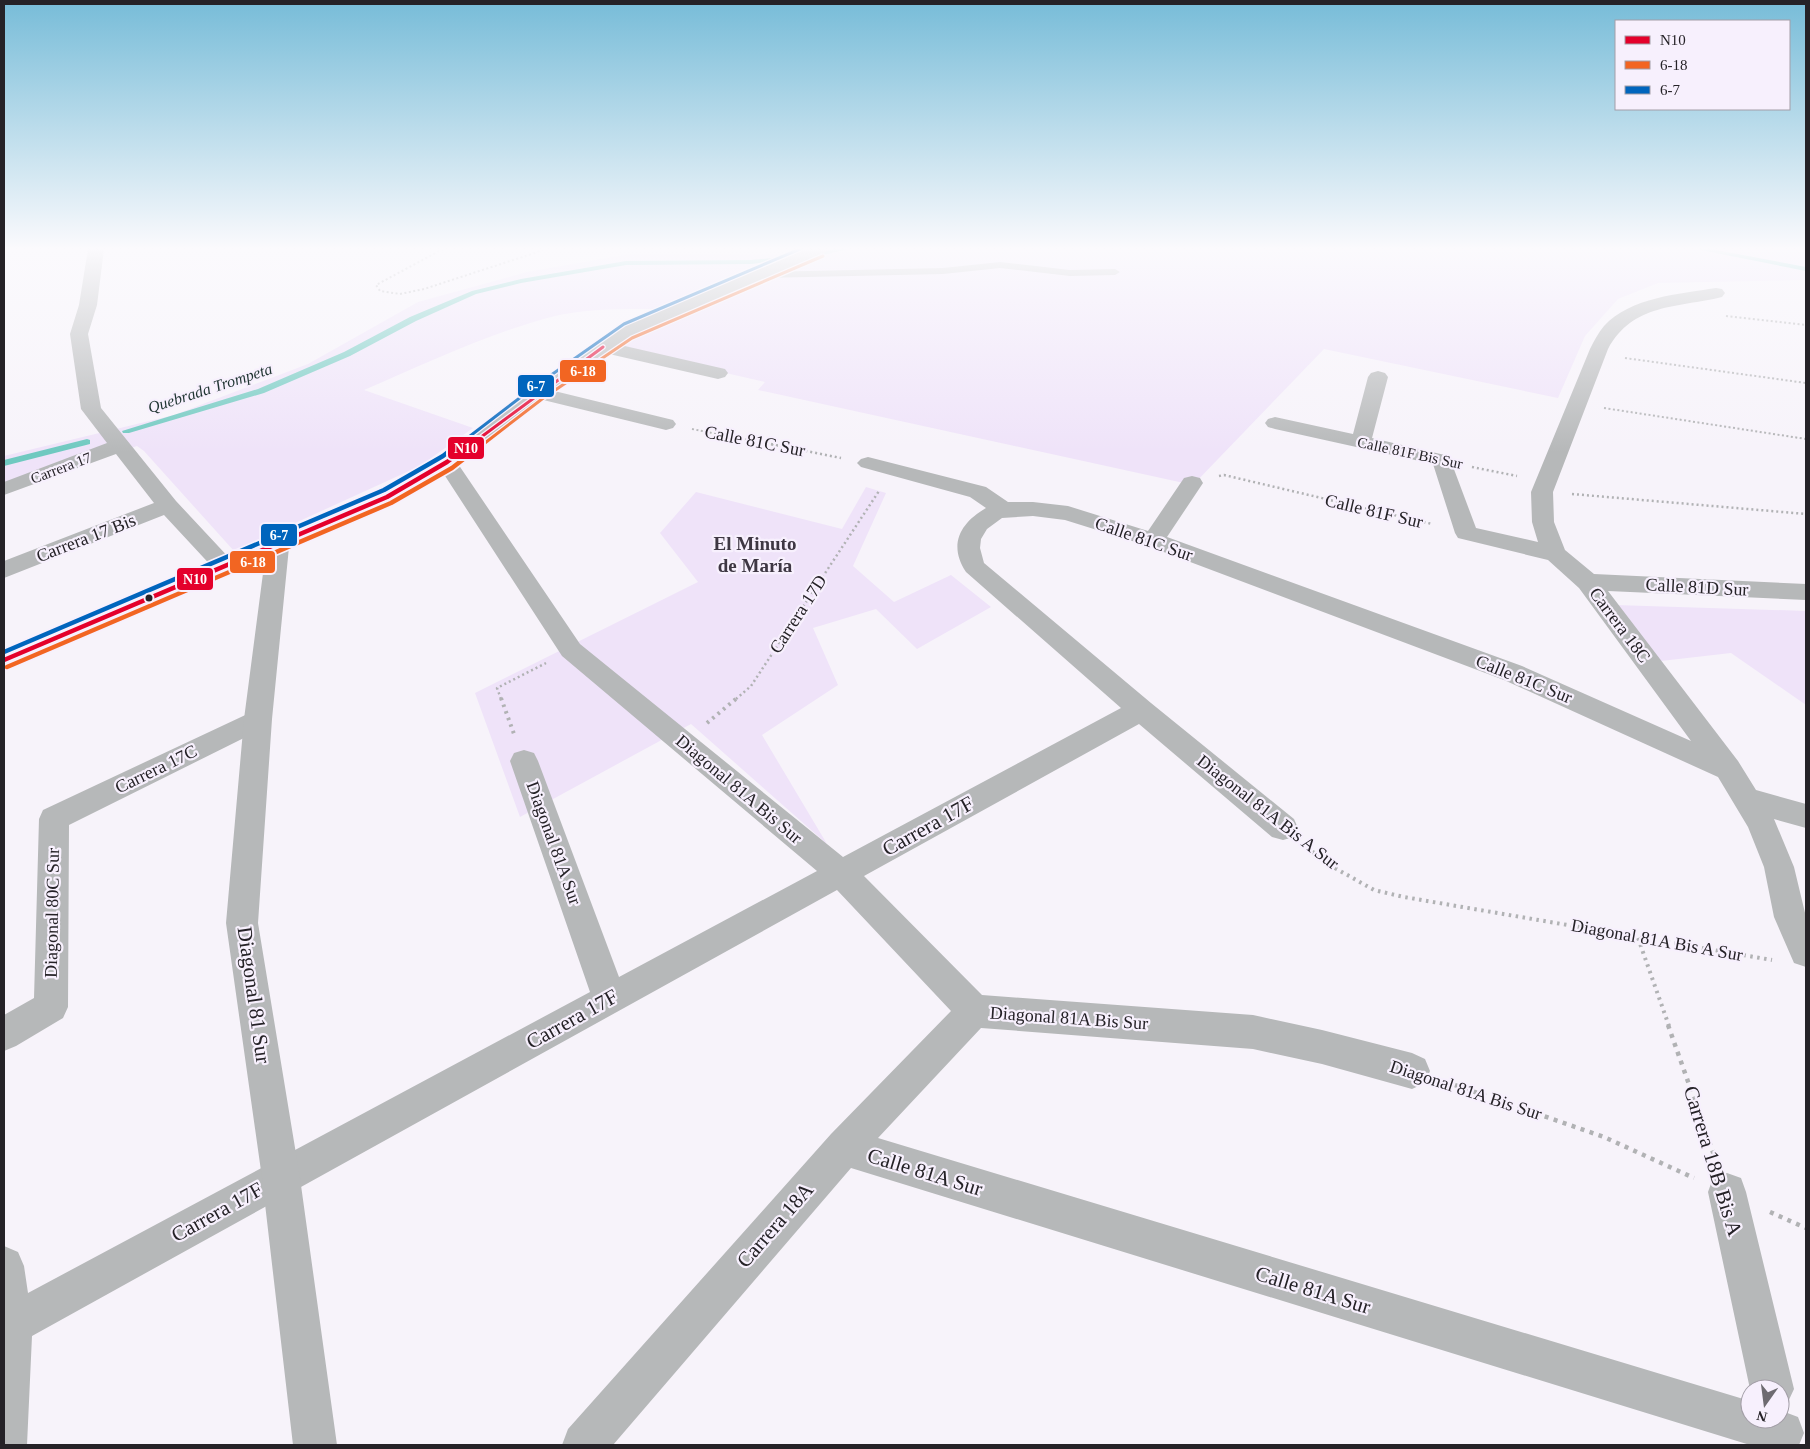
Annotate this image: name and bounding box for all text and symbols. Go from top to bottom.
legend [1615,20,1790,110]
text: N10 [1660,32,1686,48]
text: 6-18 [1660,57,1688,73]
text: 6-7 [1660,82,1680,98]
line badge: 6-18 [559,359,607,383]
water label: Quebrada Trompeta [146,360,275,417]
text: 6-18 [570,364,596,379]
line badge: 6-7 [517,374,555,398]
text: 6-7 [527,379,545,394]
street label: Calle 81C Sur [703,421,807,461]
street label: Calle 81F Bis Sur [1356,434,1464,472]
line badge: N10 [447,436,485,460]
text: N10 [454,441,478,456]
street label: Carrera 17 [28,449,94,487]
street label: Calle 81F Sur [1323,490,1425,532]
street label: Carrera 17 Bis [33,510,139,566]
street label: Calle 81C Sur [1093,513,1195,565]
line badge: 6-7 [260,523,298,547]
text: 6-7 [270,528,288,543]
district label: El Minuto de María [714,533,796,576]
line badge: 6-18 [229,550,276,574]
text: 6-18 [240,555,266,570]
line badge: N10 [176,567,214,591]
street label: Carrera 17D [765,571,831,657]
text: N10 [183,572,207,587]
street label: Calle 81D Sur [1645,574,1749,600]
street label: Carrera 18C [1585,584,1655,666]
unlabelled marker [144,593,154,603]
street label: Calle 81C Sur [1473,651,1575,707]
street label: Diagonal 81A Bis Sur [672,730,806,848]
street label: Carrera 17C [112,741,200,797]
street label: Diagonal 81A Bis A Sur [1193,751,1343,873]
street label: Diagonal 81A Sur [522,778,586,908]
street label: Carrera 17F [878,791,978,861]
street label: Diagonal 80C Sur [41,848,63,978]
street label: Diagonal 81A Bis A Sur [1570,915,1744,965]
street label: Diagonal 81 Sur [233,925,275,1065]
street label: Carrera 17F [522,984,622,1054]
street label: Diagonal 81A Bis Sur [989,1002,1149,1034]
street label: Diagonal 81A Bis Sur [1388,1056,1544,1124]
street label: Carrera 18B Bis A [1679,1083,1747,1240]
street label: Calle 81A Sur [865,1143,985,1201]
street label: Carrera 17F [167,1177,267,1247]
street label: Carrera 18A [732,1177,819,1272]
street label: Calle 81A Sur [1253,1261,1373,1319]
north arrow [1740,1379,1790,1429]
text: N [1755,1408,1769,1425]

